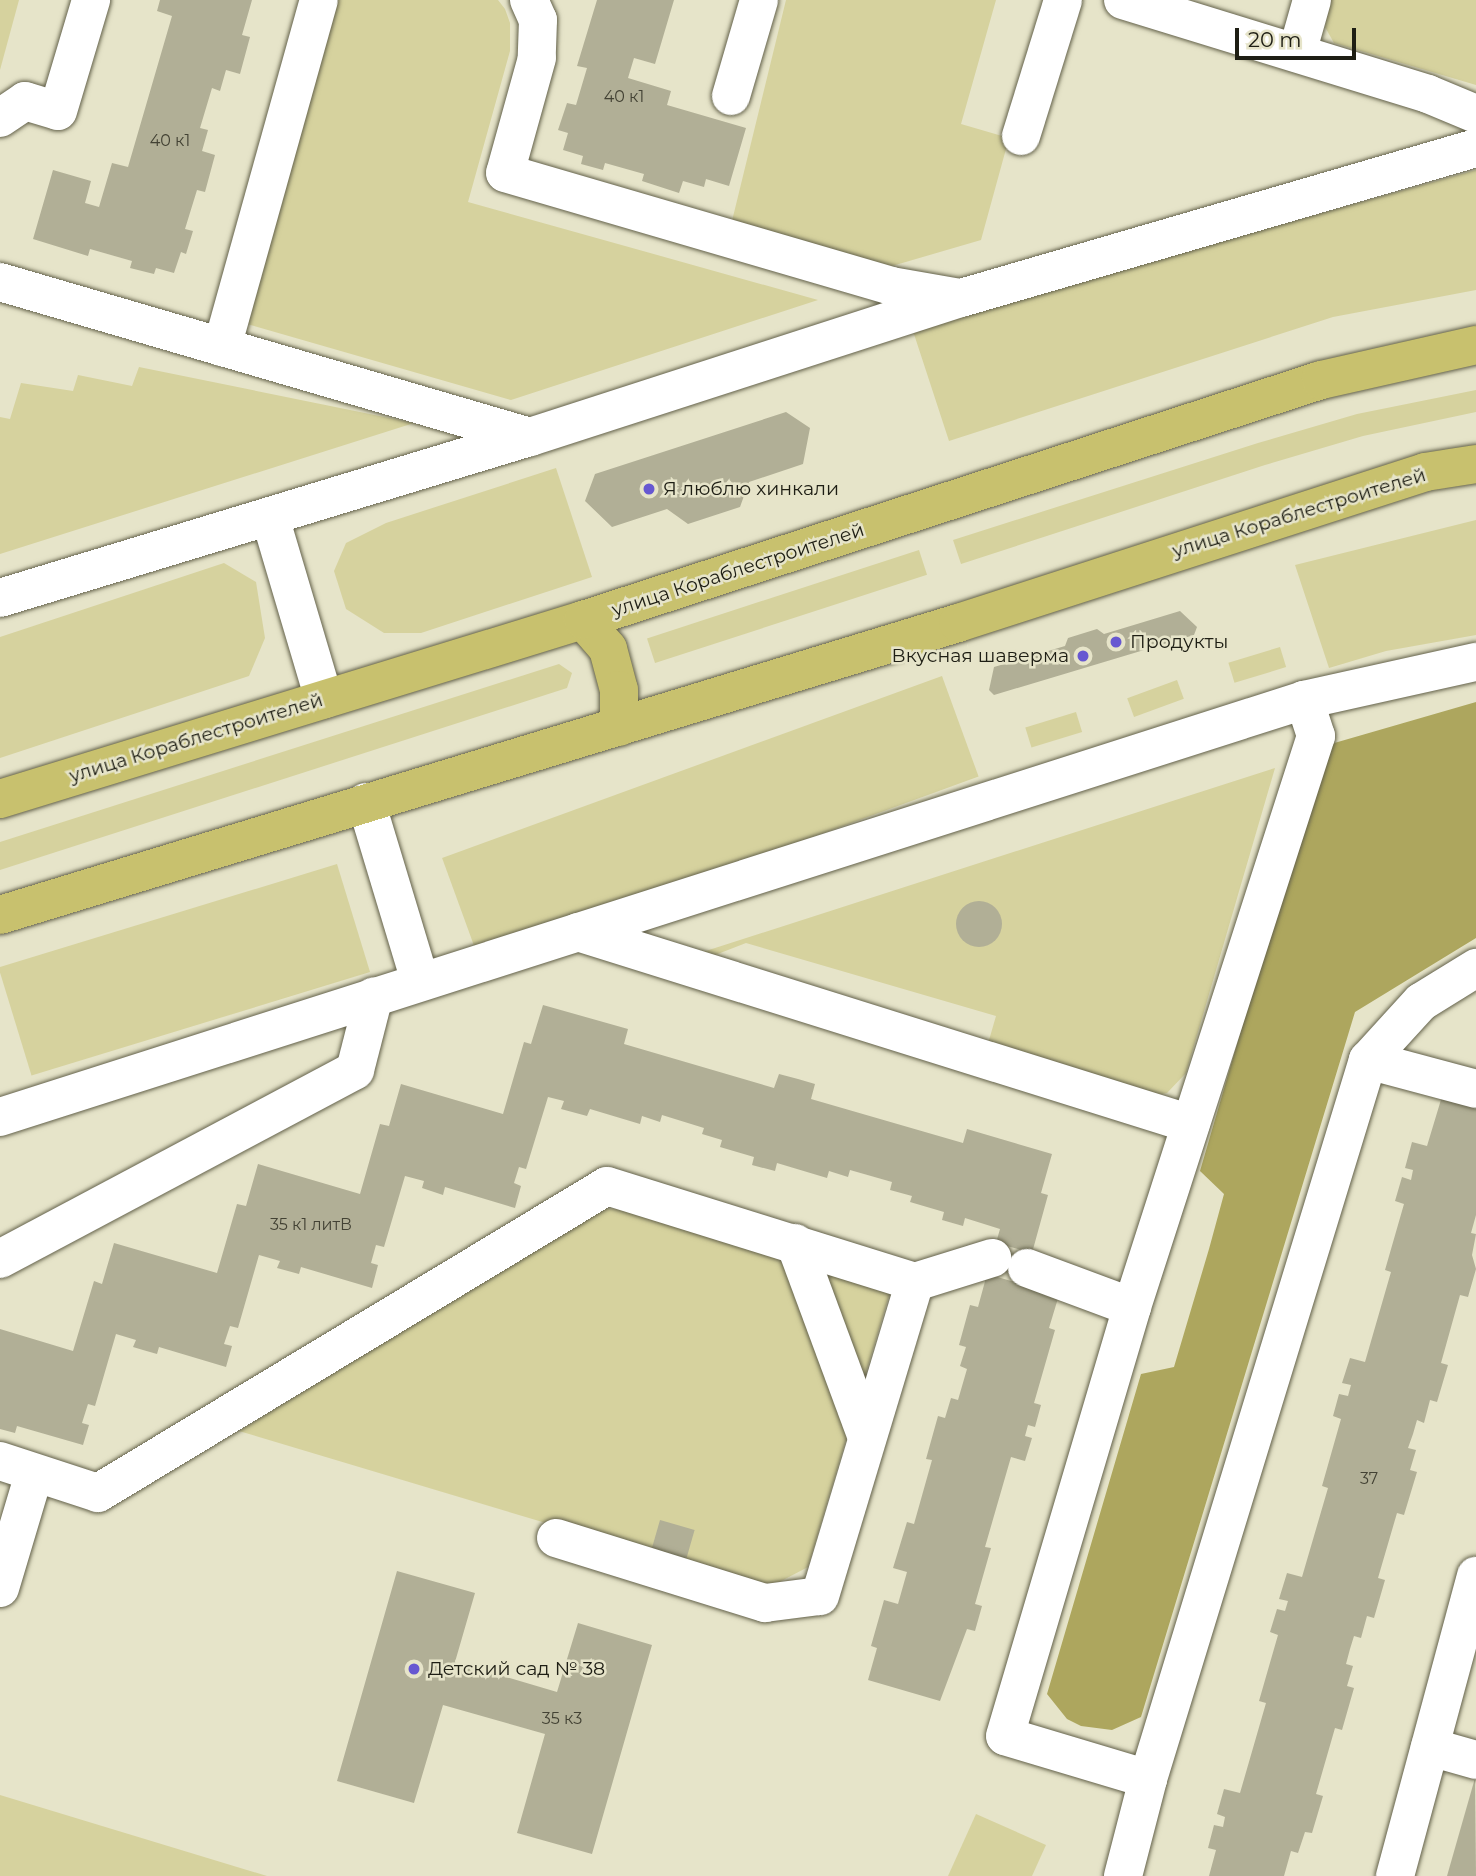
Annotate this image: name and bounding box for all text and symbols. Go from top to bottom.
scale bar [1238,14,1359,58]
text: 20 m [1248,27,1302,52]
house number: 40 к1 [604,87,644,107]
house number: 40 к1 [150,131,190,151]
street label: улица Кораблестроителей [1169,464,1429,562]
place label: Я люблю хинкали [663,478,839,500]
marker: Я люблю хинкали [641,481,657,497]
street label: улица Кораблестроителей [609,518,867,622]
place label: Продукты [1130,631,1228,653]
marker: Продукты [1108,634,1124,650]
place label: Вкусная шаверма [892,645,1069,667]
marker: Вкусная шаверма [1075,648,1091,664]
street label: улица Кораблестроителей [66,689,326,787]
house number: 35 к1 литВ [270,1215,352,1235]
house number: 37 [1360,1469,1378,1489]
place label: Детский сад № 38 [428,1658,605,1680]
marker: Детский сад № 38 [406,1661,422,1677]
house number: 35 к3 [542,1709,582,1729]

